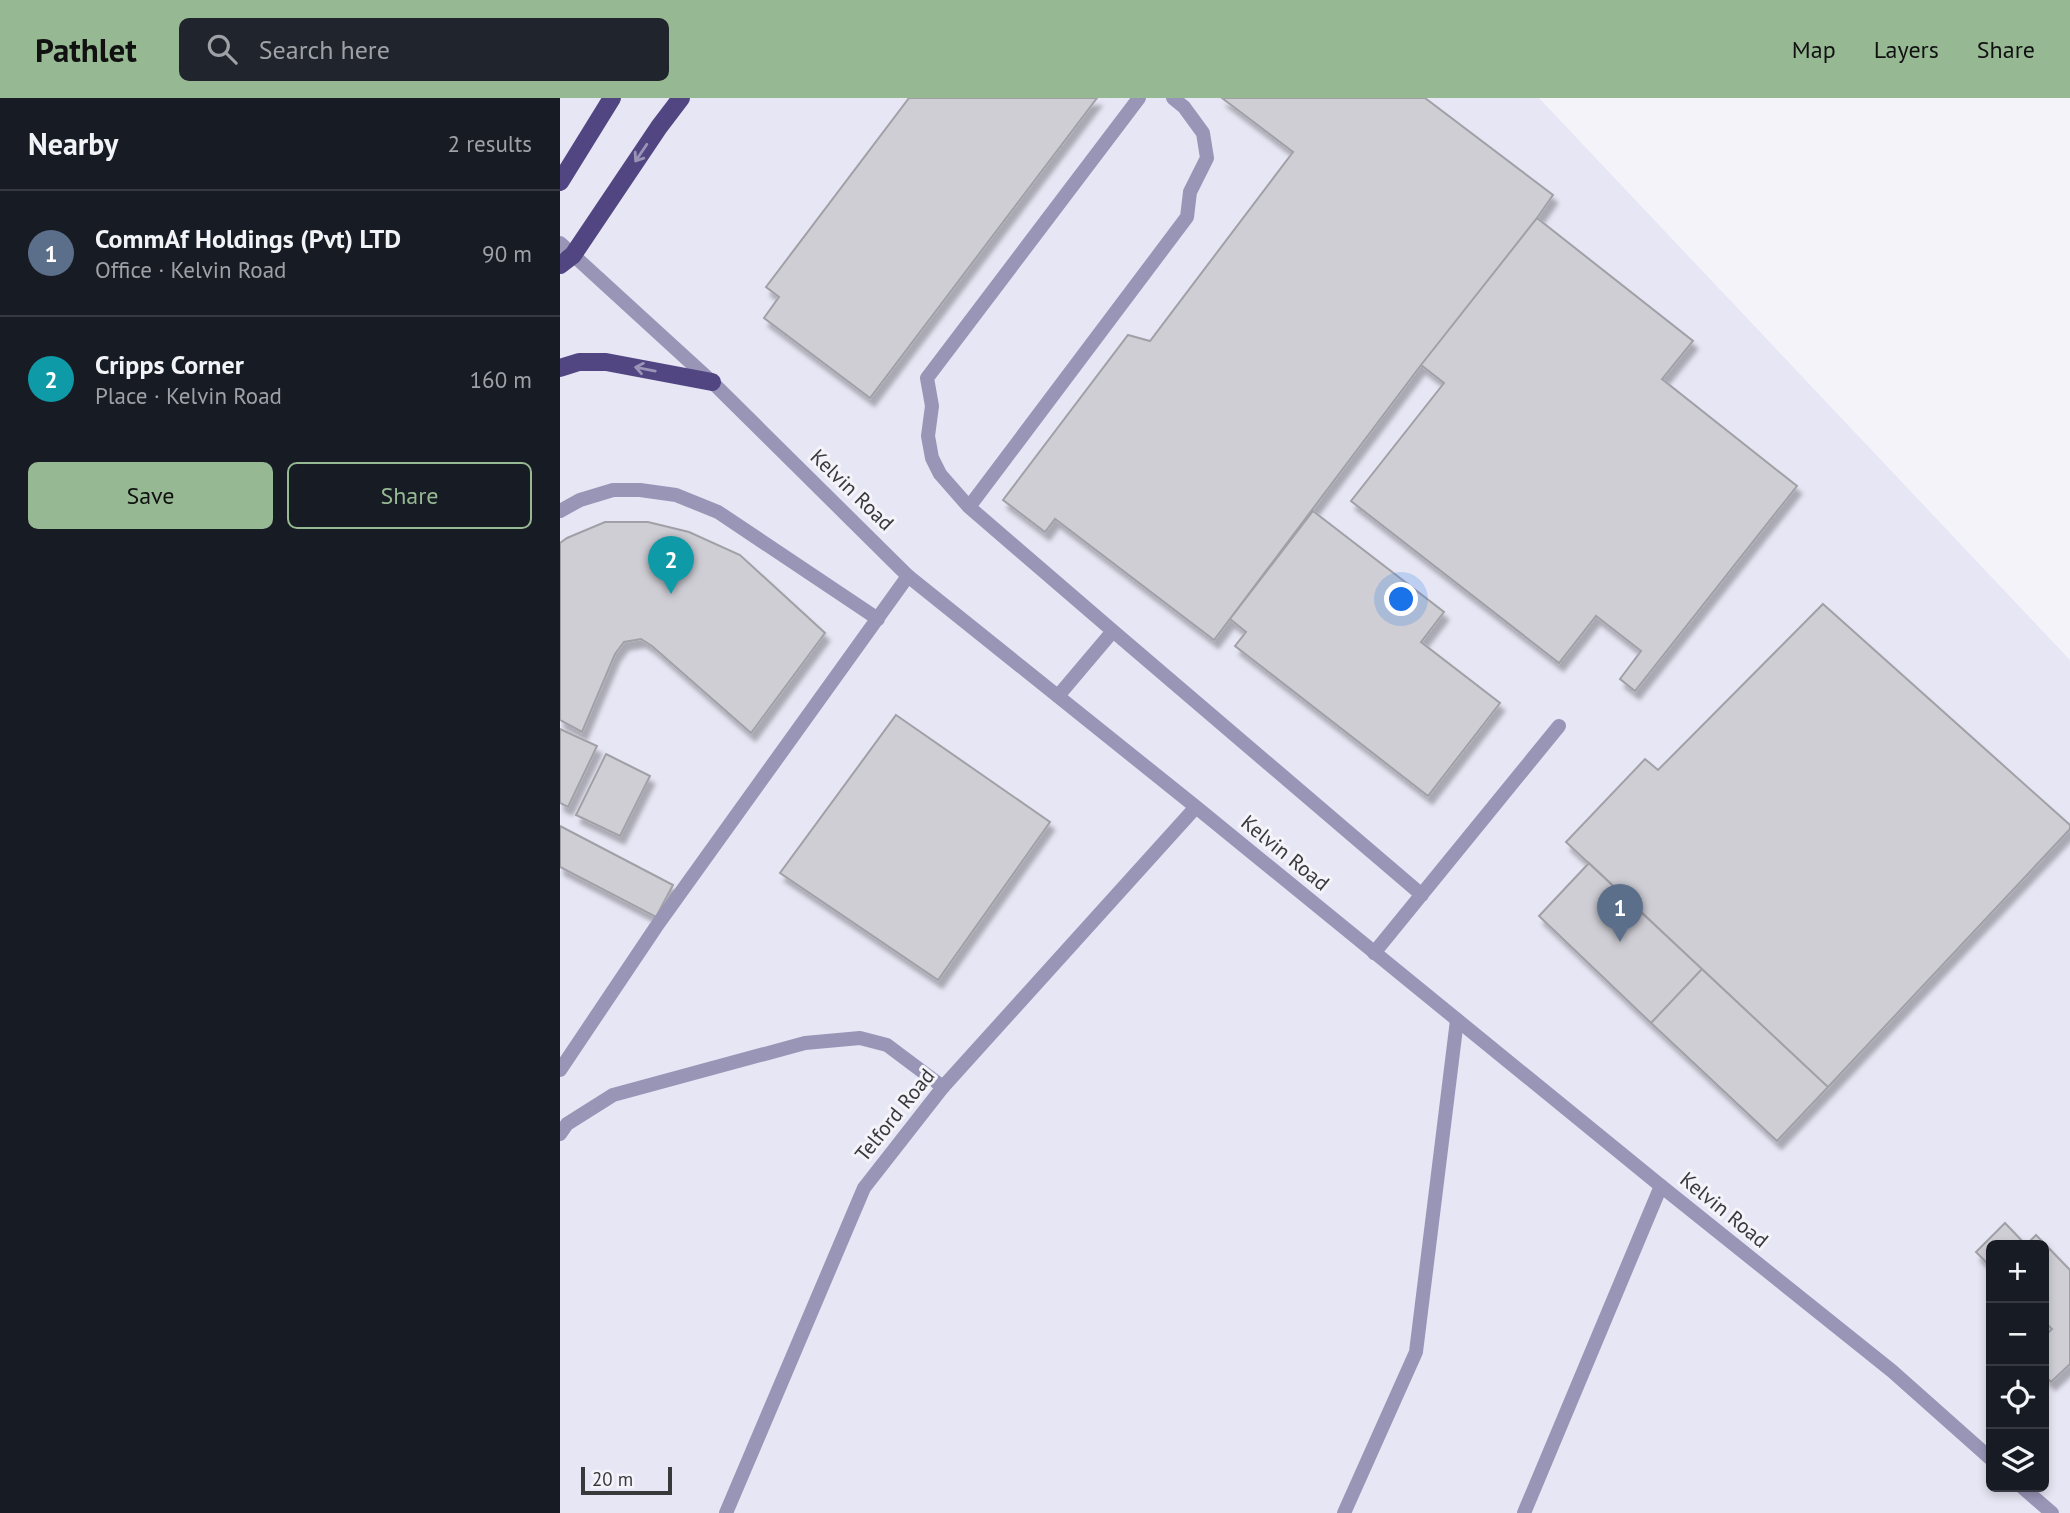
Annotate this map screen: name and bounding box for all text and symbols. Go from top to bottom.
search box [179,18,669,81]
text: Pathlet [35,28,137,71]
icon: search [203,30,241,68]
text: Search here [259,33,390,66]
text: Map [1792,34,1836,65]
text: Layers [1874,34,1939,65]
text: Share [1977,34,2035,65]
text: Nearby [28,124,118,163]
text: 2 results [448,129,532,158]
one-way arrow [634,143,648,163]
text: CommAf Holdings (Pvt) LTD [95,222,401,255]
text: 1 [44,239,58,268]
text: 90 m [482,239,532,268]
text: Office · Kelvin Road [95,255,286,284]
text: Cripps Corner [95,348,244,381]
one-way arrow [634,362,657,375]
text: 2 [44,365,58,394]
text: 160 m [470,365,532,394]
text: Place · Kelvin Road [95,381,282,410]
street label: Kelvin Road [805,443,900,536]
button: Save [28,462,273,529]
button: Share [287,462,532,529]
pin: 2 [648,536,694,594]
your location [1384,582,1418,616]
street label: Kelvin Road [1236,809,1335,896]
pin: 1 [1597,884,1643,942]
street label: Telford Road [849,1063,940,1167]
street label: Kelvin Road [1675,1166,1774,1253]
map controls [1986,1240,2049,1492]
button: + [1986,1240,2049,1303]
button: − [1986,1303,2049,1366]
button: locate [1986,1366,2049,1429]
button: layers [1986,1429,2049,1492]
scale bar [581,1464,672,1496]
text: 20 m [592,1467,633,1491]

